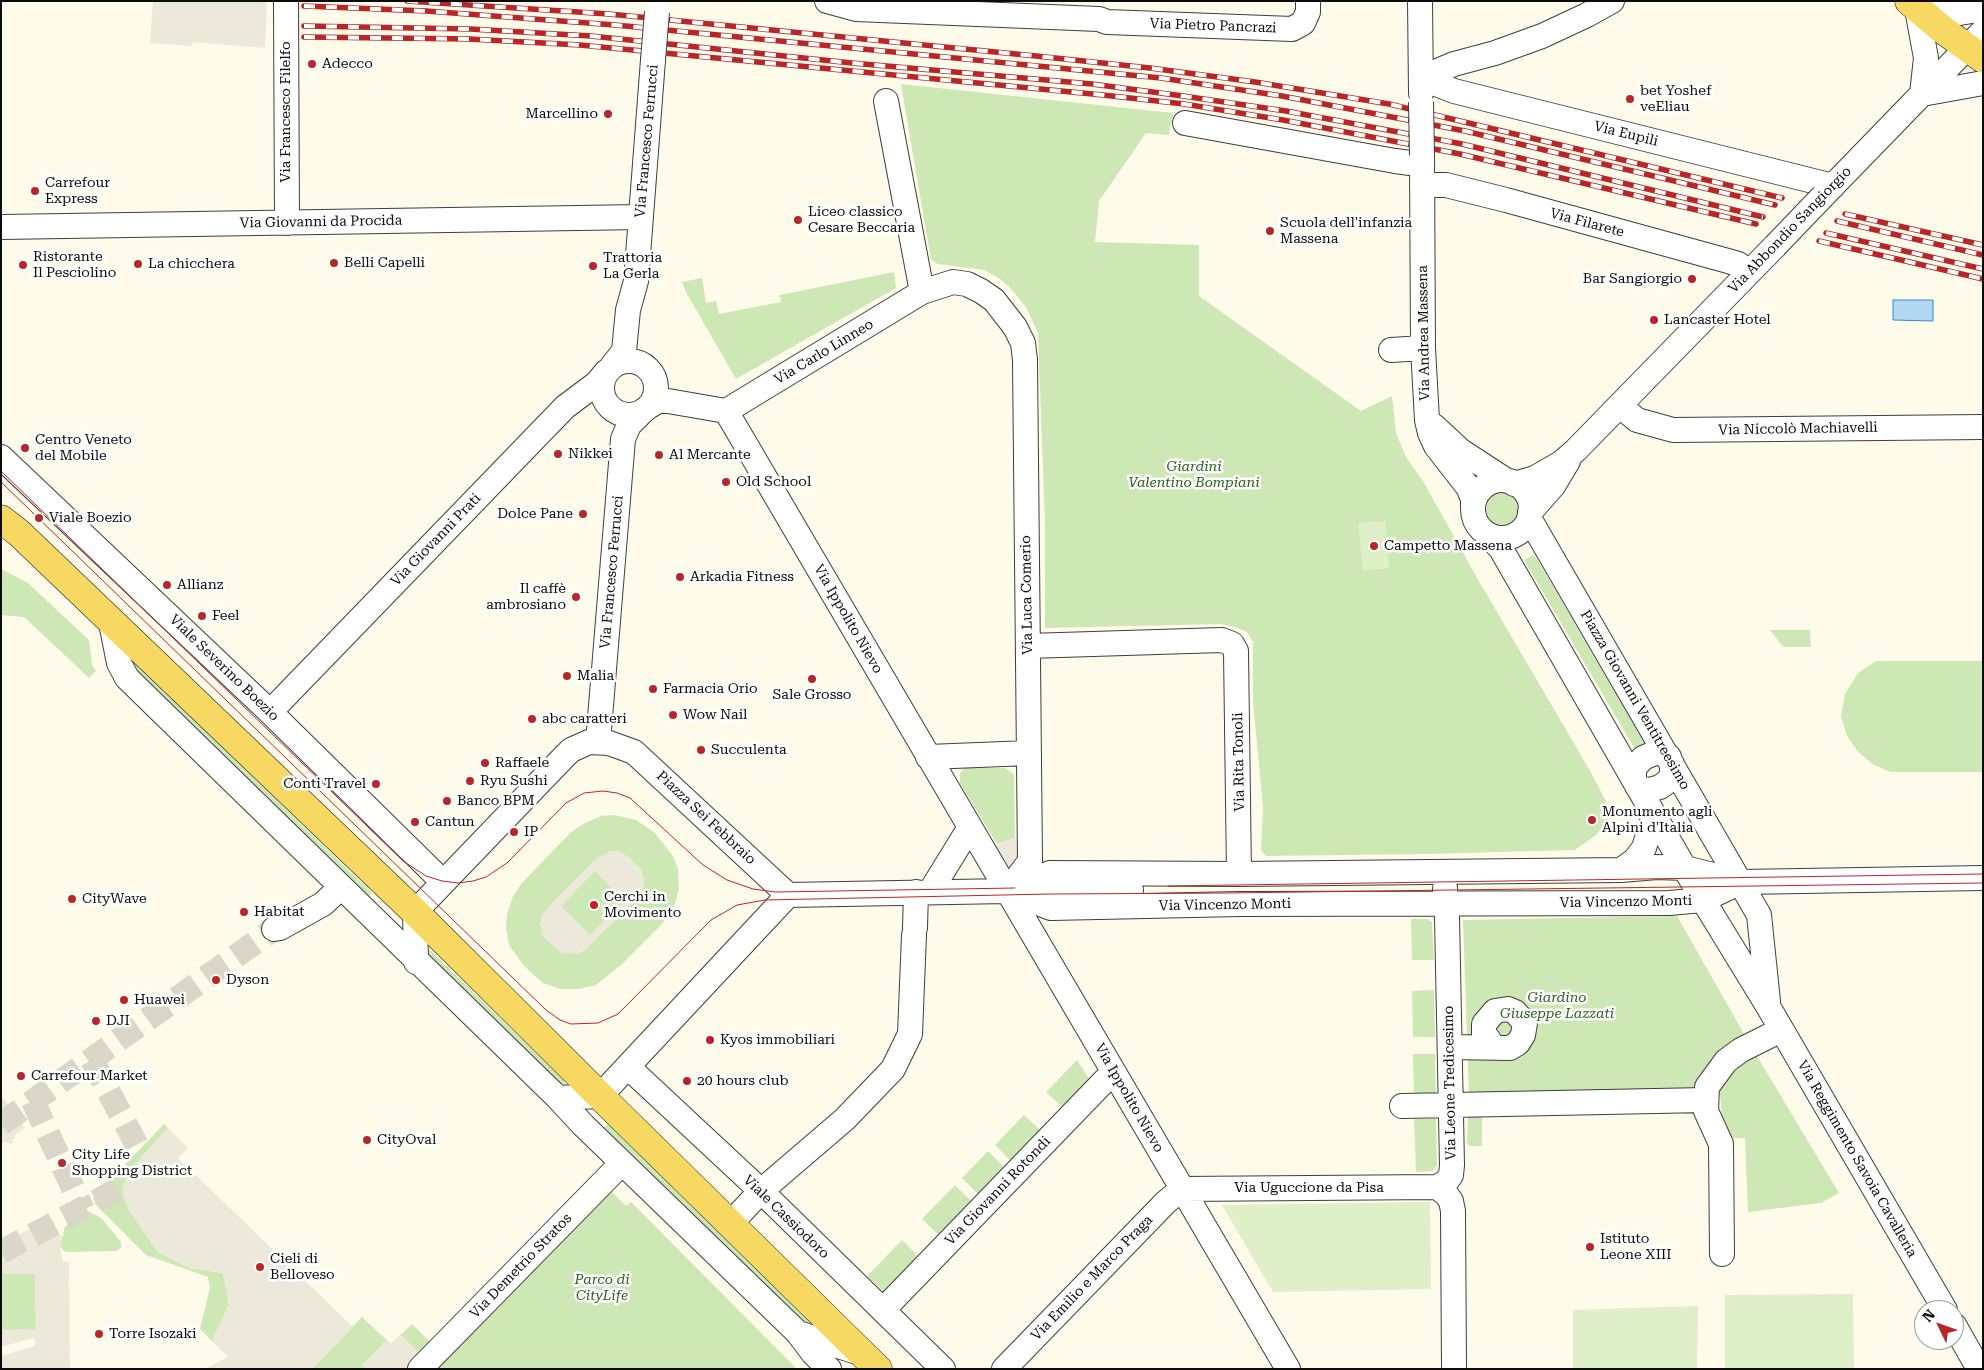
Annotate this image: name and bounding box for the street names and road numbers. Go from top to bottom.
street label: Via Pietro Pancrazi [1149,15,1277,37]
street label: Via Francesco Filelfo [278,42,294,182]
street label: Via Francesco Ferrucci [632,64,662,218]
street label: Via Eupili [1592,118,1660,150]
street label: Via Abbondio Sangiorgio [1725,163,1855,297]
street label: Via Filarete [1548,205,1626,241]
street label: Via Giovanni da Procida [240,212,402,232]
street label: Via Andrea Massena [1414,265,1434,401]
street label: Via Carlo Linneo [771,316,877,388]
street label: Via Niccolò Machiavelli [1718,419,1878,439]
street label: Via Giovanni Prati [387,490,485,590]
street label: Via Francesco Ferrucci [597,495,627,649]
street label: Via Luca Comerio [1018,535,1036,655]
street label: Via Ippolito Nievo [810,561,886,677]
street label: Piazza Giovanni Ventitreesimo [1577,607,1693,793]
street label: Viale Severino Boezio [166,611,282,725]
street label: Via Rita Tonoli [1230,712,1248,812]
street label: Piazza Sei Febbraio [653,768,759,868]
street label: Via Vincenzo Monti [1560,892,1692,912]
street label: Via Vincenzo Monti [1159,895,1291,915]
street label: Via Leone Tredicesimo [1440,1005,1460,1161]
street label: Via Ippolito Nievo [1091,1040,1167,1156]
street label: Via Reggimento Savoia Cavalleria [1794,1058,1920,1260]
street label: Via Giovanni Rotondi [942,1133,1054,1249]
street label: Viale Cassiodoro [739,1172,833,1262]
street label: Via Uguccione da Pisa [1234,1180,1384,1196]
street label: Via Demetrio Stratos [467,1210,575,1322]
street label: Via Emilio e Marco Praga [1028,1212,1156,1344]

